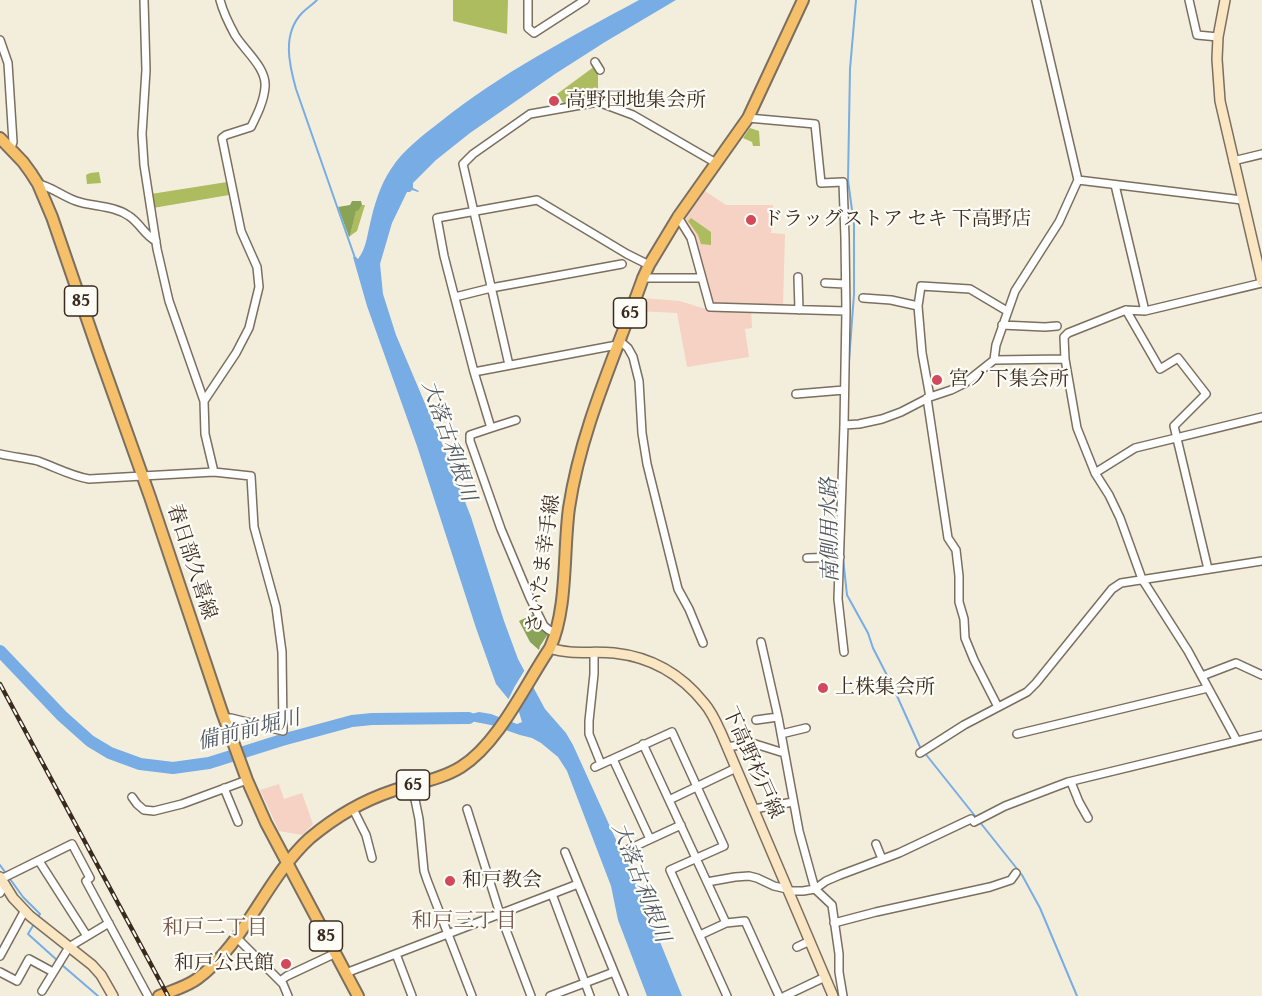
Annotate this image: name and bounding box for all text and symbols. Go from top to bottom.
place label: 高野団地集会所 [566,89,706,113]
marker: 高野団地集会所 [547,94,561,108]
place label: ドラッグストア セキ 下高野店 [763,208,1032,232]
marker: ドラッグストア セキ 下高野店 [744,213,758,227]
road number: 85 [64,286,98,316]
road number: 65 [614,298,646,328]
place label: 宮ノ下集会所 [949,368,1069,392]
marker: 宮ノ下集会所 [930,373,944,387]
water label: 大落古利根川 [416,377,480,505]
water label: 南側用水路 [817,477,845,583]
street label: さいたま幸手線 [522,493,566,635]
street label: 春日部久喜線 [161,501,221,623]
place label: 上株集会所 [835,676,935,700]
marker: 上株集会所 [816,681,830,695]
street label: 下高野杉戸線 [717,703,787,823]
water label: 備前前堀川 [195,706,303,756]
road number: 65 [396,770,430,800]
water label: 大落古利根川 [606,820,674,946]
place label: 和戸教会 [462,869,542,893]
marker: 和戸教会 [443,874,457,888]
district label: 和戸三丁目 [412,909,516,935]
district label: 和戸二丁目 [163,916,267,942]
road number: 85 [310,921,342,951]
place label: 和戸公民館 [174,952,274,976]
marker: 和戸公民館 [279,957,293,971]

